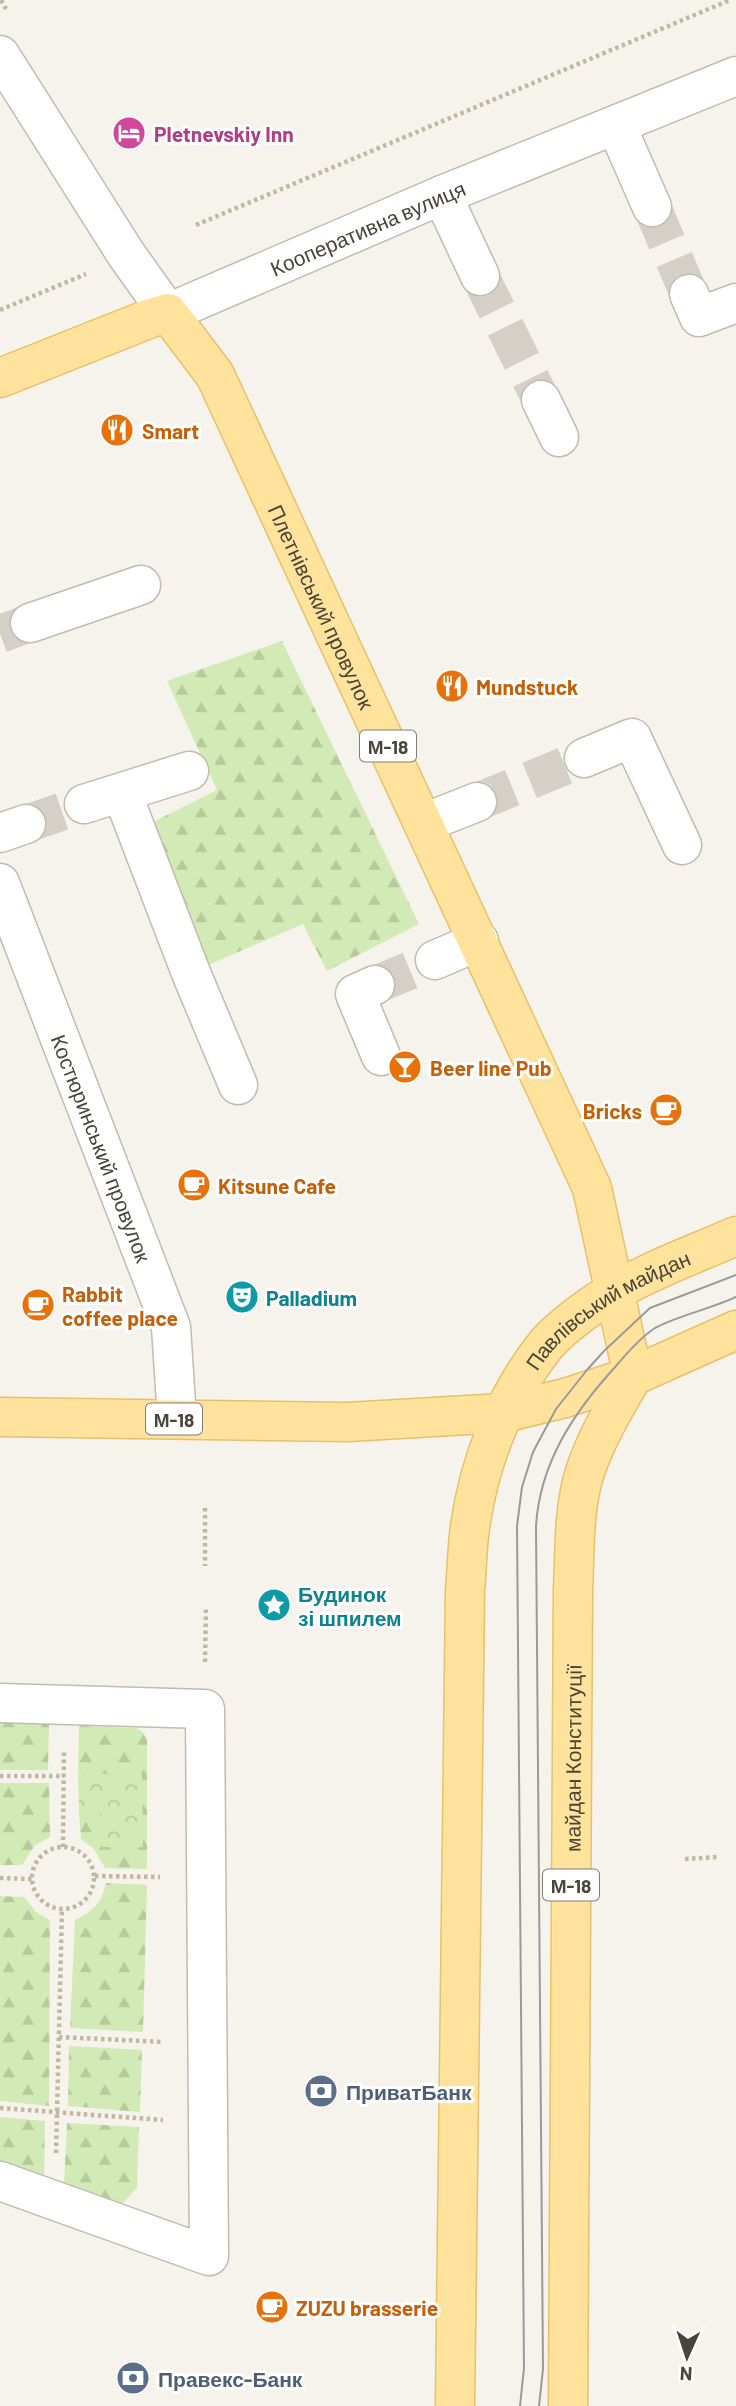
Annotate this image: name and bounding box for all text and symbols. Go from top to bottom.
hotel icon: Pletnevskiy Inn [110,114,148,152]
place label: Pletnevskiy Inn [154,121,294,146]
street label: Кооперативна вулиця [266,175,469,280]
restaurant icon: Smart [98,411,136,449]
place label: Smart [142,418,199,443]
street label: Плетнівський провулок [264,500,381,713]
restaurant icon: Mundstuck [433,667,471,705]
place label: Mundstuck [476,674,578,699]
road number: М-18 [360,730,416,762]
street label: Костюринський провулок [47,1031,158,1266]
bar icon: Beer line Pub [386,1048,424,1086]
place label: Beer line Pub [430,1055,552,1080]
cafe icon: Bricks [647,1091,685,1129]
place label: Bricks [583,1098,642,1123]
cafe icon: Kitsune Cafe [175,1166,213,1204]
place label: Kitsune Cafe [218,1173,336,1198]
street label: Павлівський майдан [519,1244,694,1374]
theatre icon: Palladium [223,1278,261,1316]
place label: Rabbit coffee place [62,1281,178,1330]
place label: Palladium [266,1285,357,1310]
cafe icon: Rabbit coffee place [19,1286,57,1324]
road number: М-18 [146,1404,202,1434]
place label: Будинок зі шпилем [298,1581,402,1630]
place icon: Будинок зі шпилем [255,1586,293,1624]
street label: майдан Конституції [559,1664,585,1852]
road number: М-18 [543,1870,599,1900]
bank icon: ПриватБанк [302,2072,340,2110]
place label: ПриватБанк [346,2079,472,2104]
cafe icon: ZUZU brasserie [253,2288,291,2326]
place label: ZUZU brasserie [296,2295,438,2320]
north arrow [652,2322,722,2392]
bank icon: Правекс-Банк [114,2359,152,2397]
text: N [679,2363,693,2386]
place label: Правекс-Банк [158,2366,303,2391]

